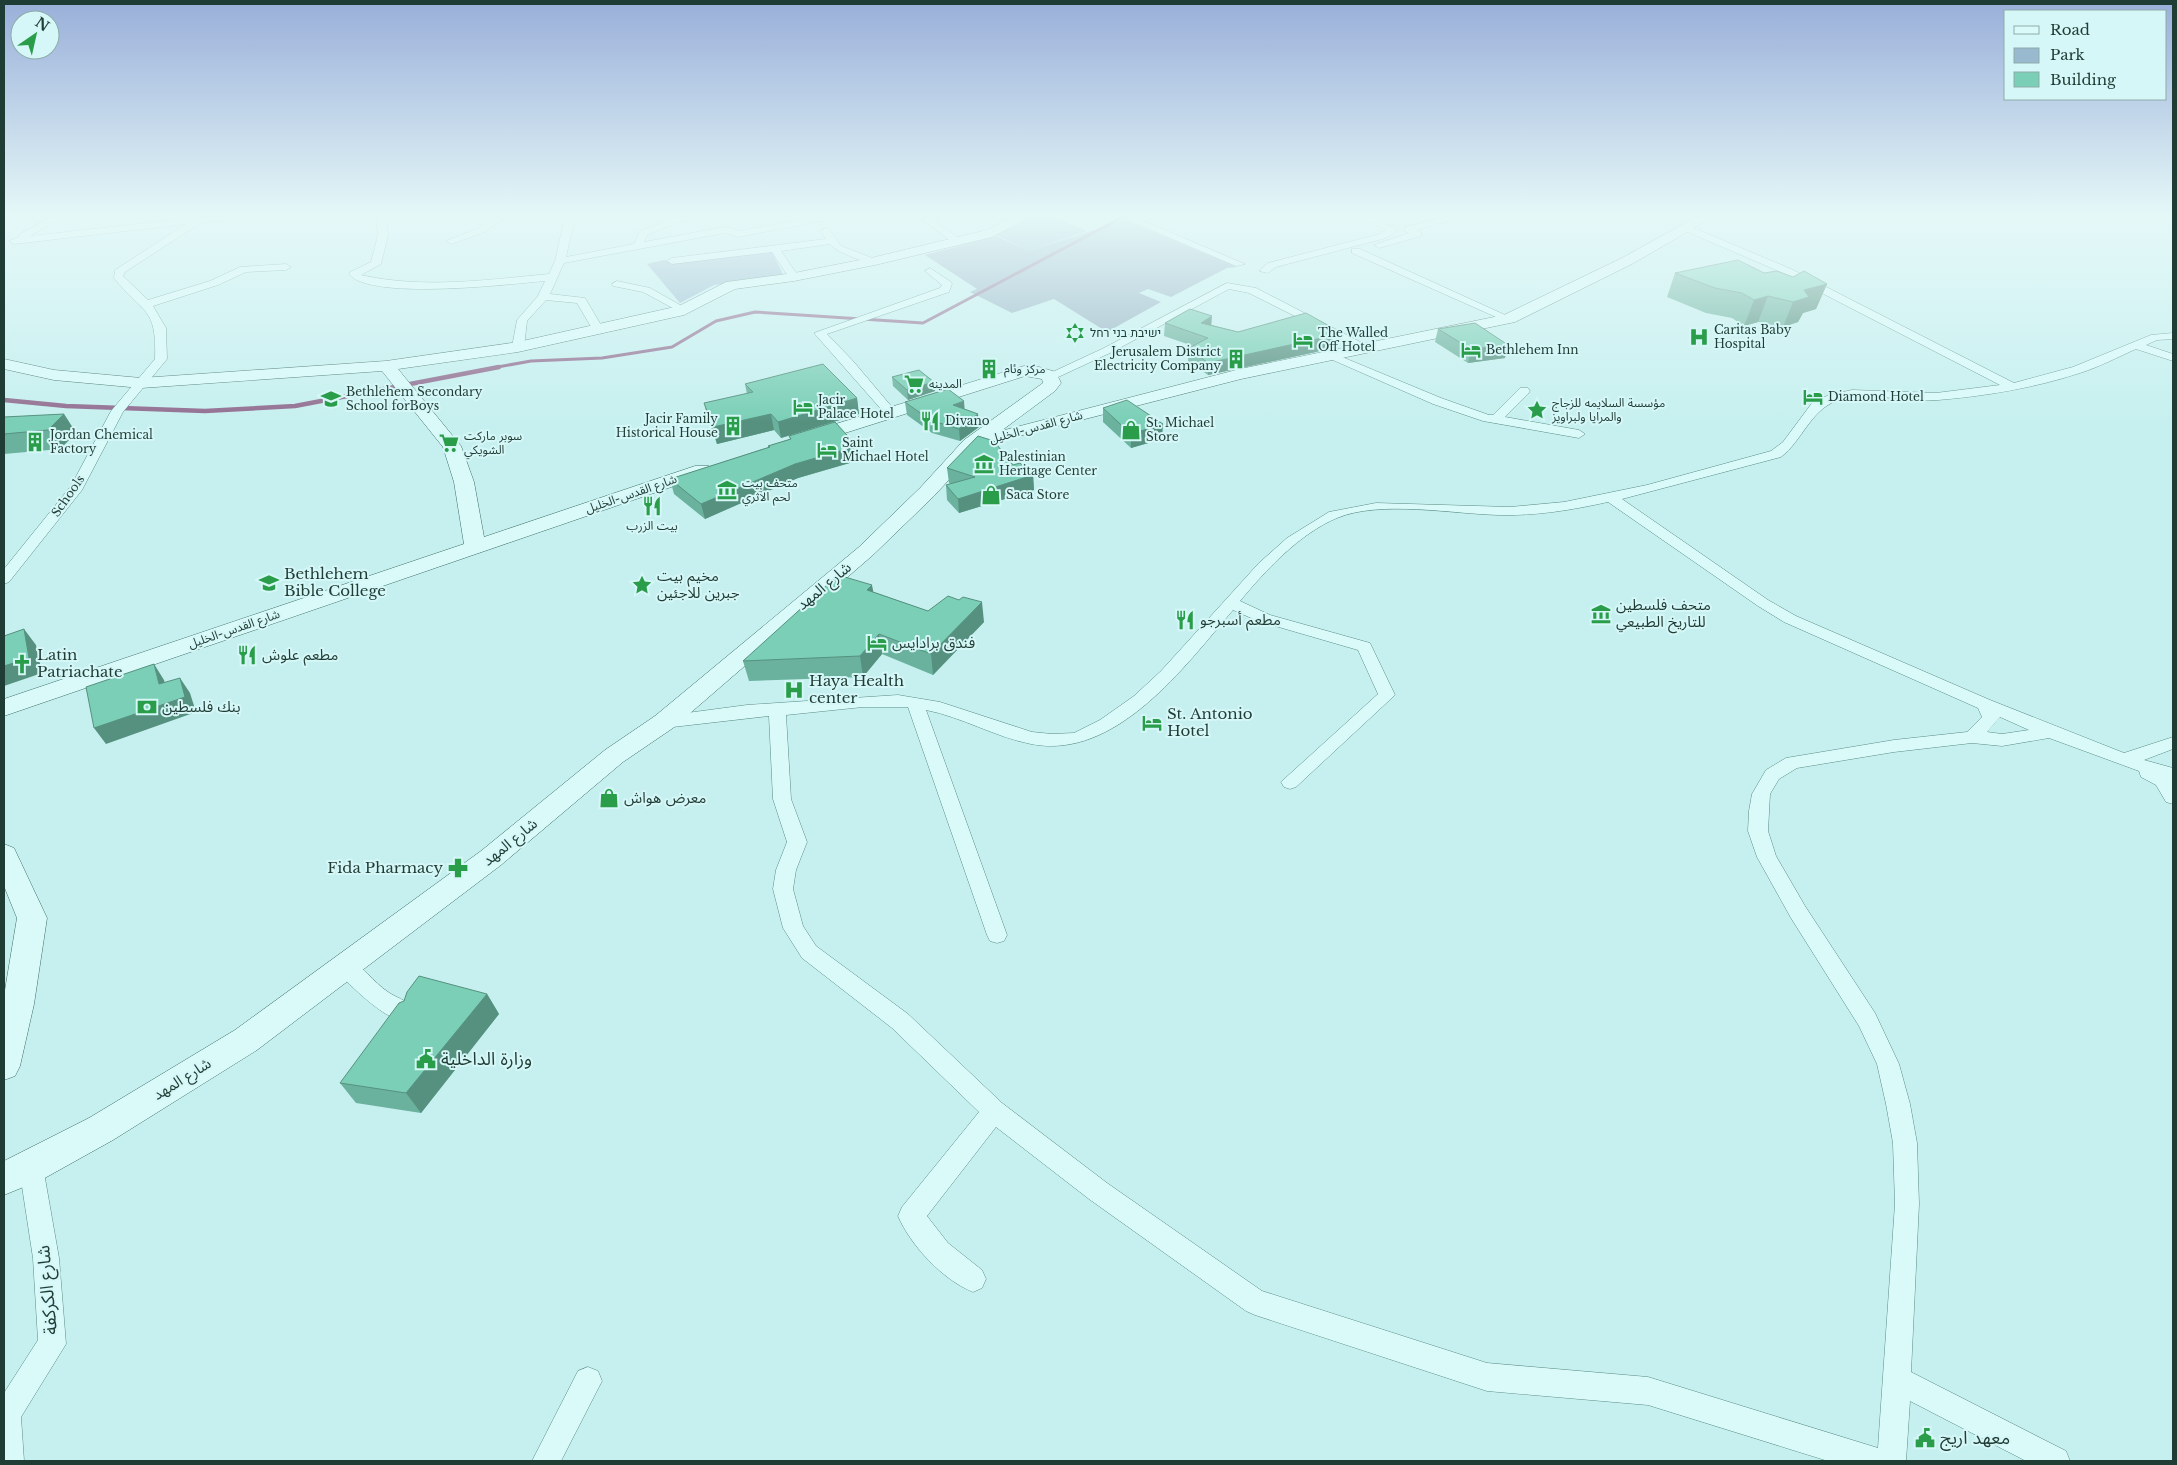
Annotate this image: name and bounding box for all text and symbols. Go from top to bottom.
north arrow [10,10,60,60]
legend [2004,10,2167,100]
text: N [32,13,53,35]
text: Road [2050,20,2090,39]
text: Park [2050,45,2086,64]
text: Building [2050,70,2117,89]
synagogue icon: ישיבת בני רחל [1064,322,1086,344]
place label: Caritas Baby Hospital [1714,322,1792,351]
place label: ישיבת בני רחל [1090,325,1161,340]
place label: The Walled Off Hotel [1318,325,1388,354]
hospital icon: Caritas Baby Hospital [1688,326,1710,348]
hotel icon: The Walled Off Hotel [1292,329,1314,351]
hotel icon: Bethlehem Inn [1460,339,1482,361]
place label: Bethlehem Inn [1486,342,1579,357]
place label: Jerusalem District Electricity Company [1094,344,1221,373]
building icon: Jerusalem District Electricity Company [1225,348,1247,370]
building icon: مركز وئام [978,358,1000,380]
place label: مركز وئام [1004,361,1046,378]
supermarket icon: المدينه [903,373,925,395]
place label: المدينه [929,376,962,391]
place label: Bethlehem Secondary School forBoys [346,384,483,413]
hotel icon: Diamond Hotel [1802,386,1824,408]
school or university icon: Bethlehem Secondary School forBoys [320,388,342,410]
place label: Diamond Hotel [1828,389,1924,404]
place label: Jacir Palace Hotel [816,392,894,421]
place label: مؤسسة السلايمه للزجاج والمرايا ولبراويز [1551,395,1665,424]
hotel icon: Jacir Palace Hotel [792,396,814,418]
place icon: مؤسسة السلايمه للزجاج والمرايا ولبراويز [1526,399,1548,421]
street label: شارع القدس-الخليل [988,407,1085,448]
restaurant icon: Divano [919,410,941,432]
place label: Jacir Family Historical House [616,411,718,440]
place label: Divano [945,413,990,428]
building icon: Jacir Family Historical House [722,415,744,437]
place label: St. Michael Store [1146,415,1214,444]
shop icon: St. Michael Store [1120,419,1142,441]
place label: Jordan Chemical Factory [48,427,153,456]
place label: سوبر ماركت الشويكي [464,428,522,460]
building icon: Jordan Chemical Factory [24,431,46,453]
supermarket icon: سوبر ماركت الشويكي [438,432,460,454]
place label: Saint Michael Hotel [842,435,929,464]
hotel icon: Saint Michael Hotel [816,439,838,461]
place label: Palestinian Heritage Center [999,449,1097,478]
museum icon: Palestinian Heritage Center [973,453,995,475]
street label: شارع القدس-الخليل [583,471,679,518]
street label: Schools [48,472,87,519]
place label: متحف بيت لحم الاثري [742,475,798,507]
museum icon: متحف بيت لحم الاثري [716,479,738,501]
shop icon: Saca Store [980,484,1002,506]
place label: Saca Store [1006,487,1069,502]
restaurant icon: بيت الزرب [641,495,663,517]
place label: بيت الزرب [626,518,678,533]
street label: شارع المهد [793,557,857,616]
place label: Bethlehem Bible College [284,564,386,600]
place label: مخيم بيت جبرين للاجئين [657,566,740,602]
school or university icon: Bethlehem Bible College [258,572,280,594]
place icon: مخيم بيت جبرين للاجئين [631,574,653,596]
place label: متحف فلسطين للتاريخ الطبيعي [1616,595,1711,634]
museum icon: متحف فلسطين للتاريخ الطبيعي [1590,603,1612,625]
street label: شارع القدس-الخليل [186,606,282,653]
restaurant icon: مطعم أسبرجو [1174,609,1196,631]
place label: مطعم أسبرجو [1200,610,1281,631]
hotel icon: فندق برادايس [866,632,888,654]
place label: فندق برادايس [892,633,975,652]
restaurant icon: مطعم علوش [236,644,258,666]
place label: Latin Patriachate [37,645,123,681]
place label: مطعم علوش [262,645,338,666]
church icon: Latin Patriachate [11,653,33,675]
place label: Haya Health center [809,671,904,707]
hospital icon: Haya Health center [783,679,805,701]
bank icon: بنك فلسطين [136,696,158,718]
place label: بنك فلسطين [162,697,240,716]
place label: St. Antonio Hotel [1167,704,1253,740]
hotel icon: St. Antonio Hotel [1141,712,1163,734]
shop icon: معرض هواش [598,787,620,809]
place label: معرض هواش [624,788,706,807]
street label: شارع المهد [478,814,543,872]
pharmacy icon: Fida Pharmacy [447,857,469,879]
place label: Fida Pharmacy [327,858,443,877]
public building icon: وزارة الداخلية [415,1048,437,1070]
place label: وزارة الداخلية [441,1048,532,1070]
street label: شارع المهد [149,1053,216,1106]
street label: شارع الكركفة [32,1244,65,1336]
public building icon: معهد اريج [1914,1427,1936,1449]
place label: معهد اريج [1940,1427,2010,1451]

